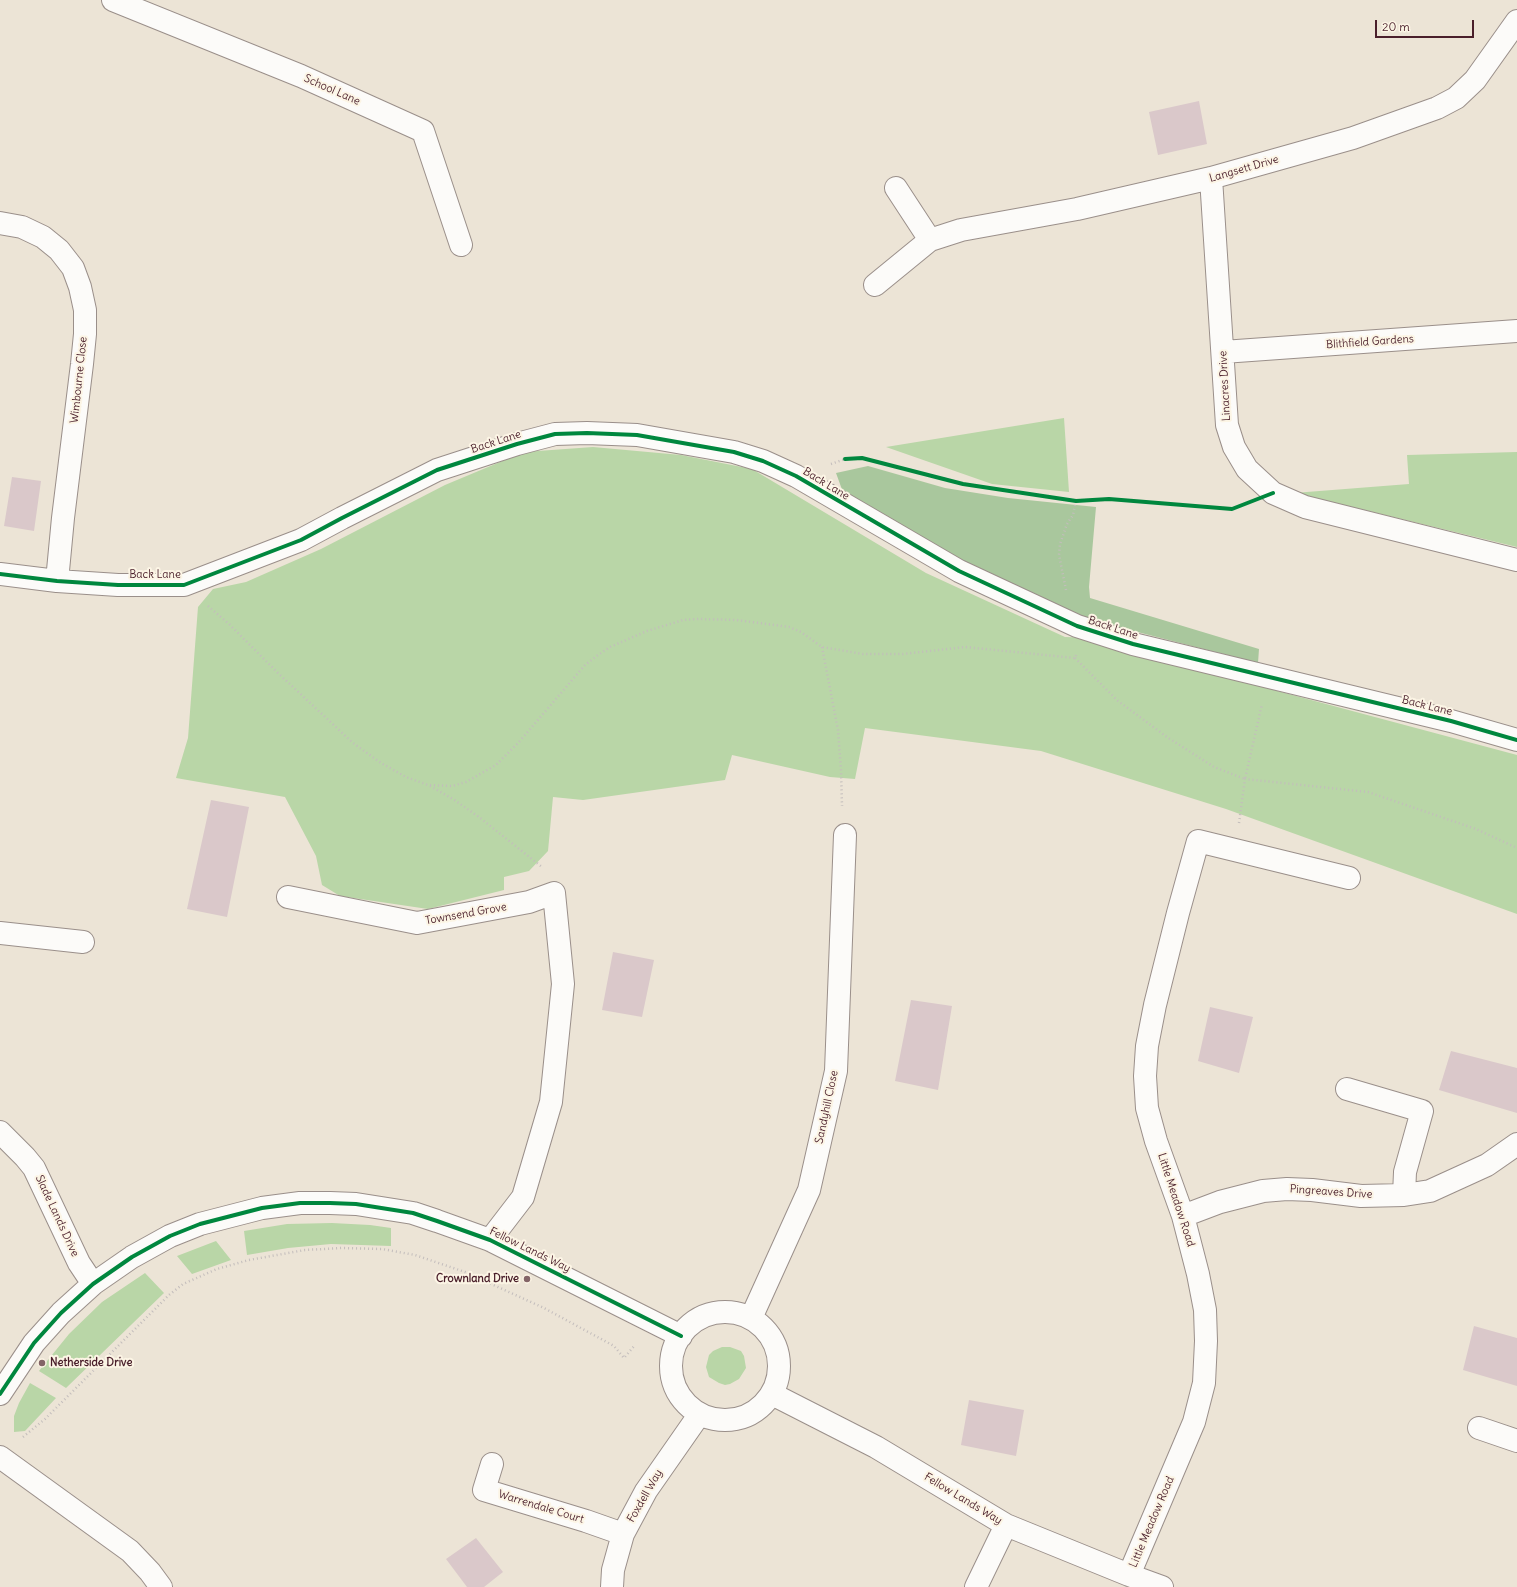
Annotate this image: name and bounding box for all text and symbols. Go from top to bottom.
scale bar [1377,12,1476,38]
text: 20 m [1382,19,1410,34]
street label: School Lane [302,72,362,108]
street label: Langsett Drive [1208,153,1280,185]
street label: Blithfield Gardens [1326,332,1414,352]
street label: Wimbourne Close [68,336,90,424]
street label: Linacres Drive [1217,351,1233,421]
street label: Back Lane [469,428,523,456]
street label: Back Lane [800,465,852,503]
street label: Back Lane [129,568,181,582]
street label: Back Lane [1086,614,1140,642]
street label: Back Lane [1400,693,1454,719]
street label: Townsend Grove [424,900,508,928]
street label: Sandyhill Close [813,1069,841,1145]
street label: Little Meadow Road [1155,1152,1197,1248]
street label: Slade Lands Drive [32,1173,82,1259]
street label: Pingreaves Drive [1289,1183,1373,1201]
street label: Fellow Lands Way [487,1225,573,1275]
place label: Crownland Drive [436,1272,519,1286]
marker: Crownland Drive [522,1274,532,1284]
place label: Netherside Drive [50,1356,132,1370]
marker: Netherside Drive [37,1358,47,1368]
street label: Foxdell Way [625,1467,665,1525]
street label: Fellow Lands Way [922,1471,1004,1527]
street label: Little Meadow Road [1127,1475,1177,1569]
street label: Warrendale Court [497,1488,585,1526]

